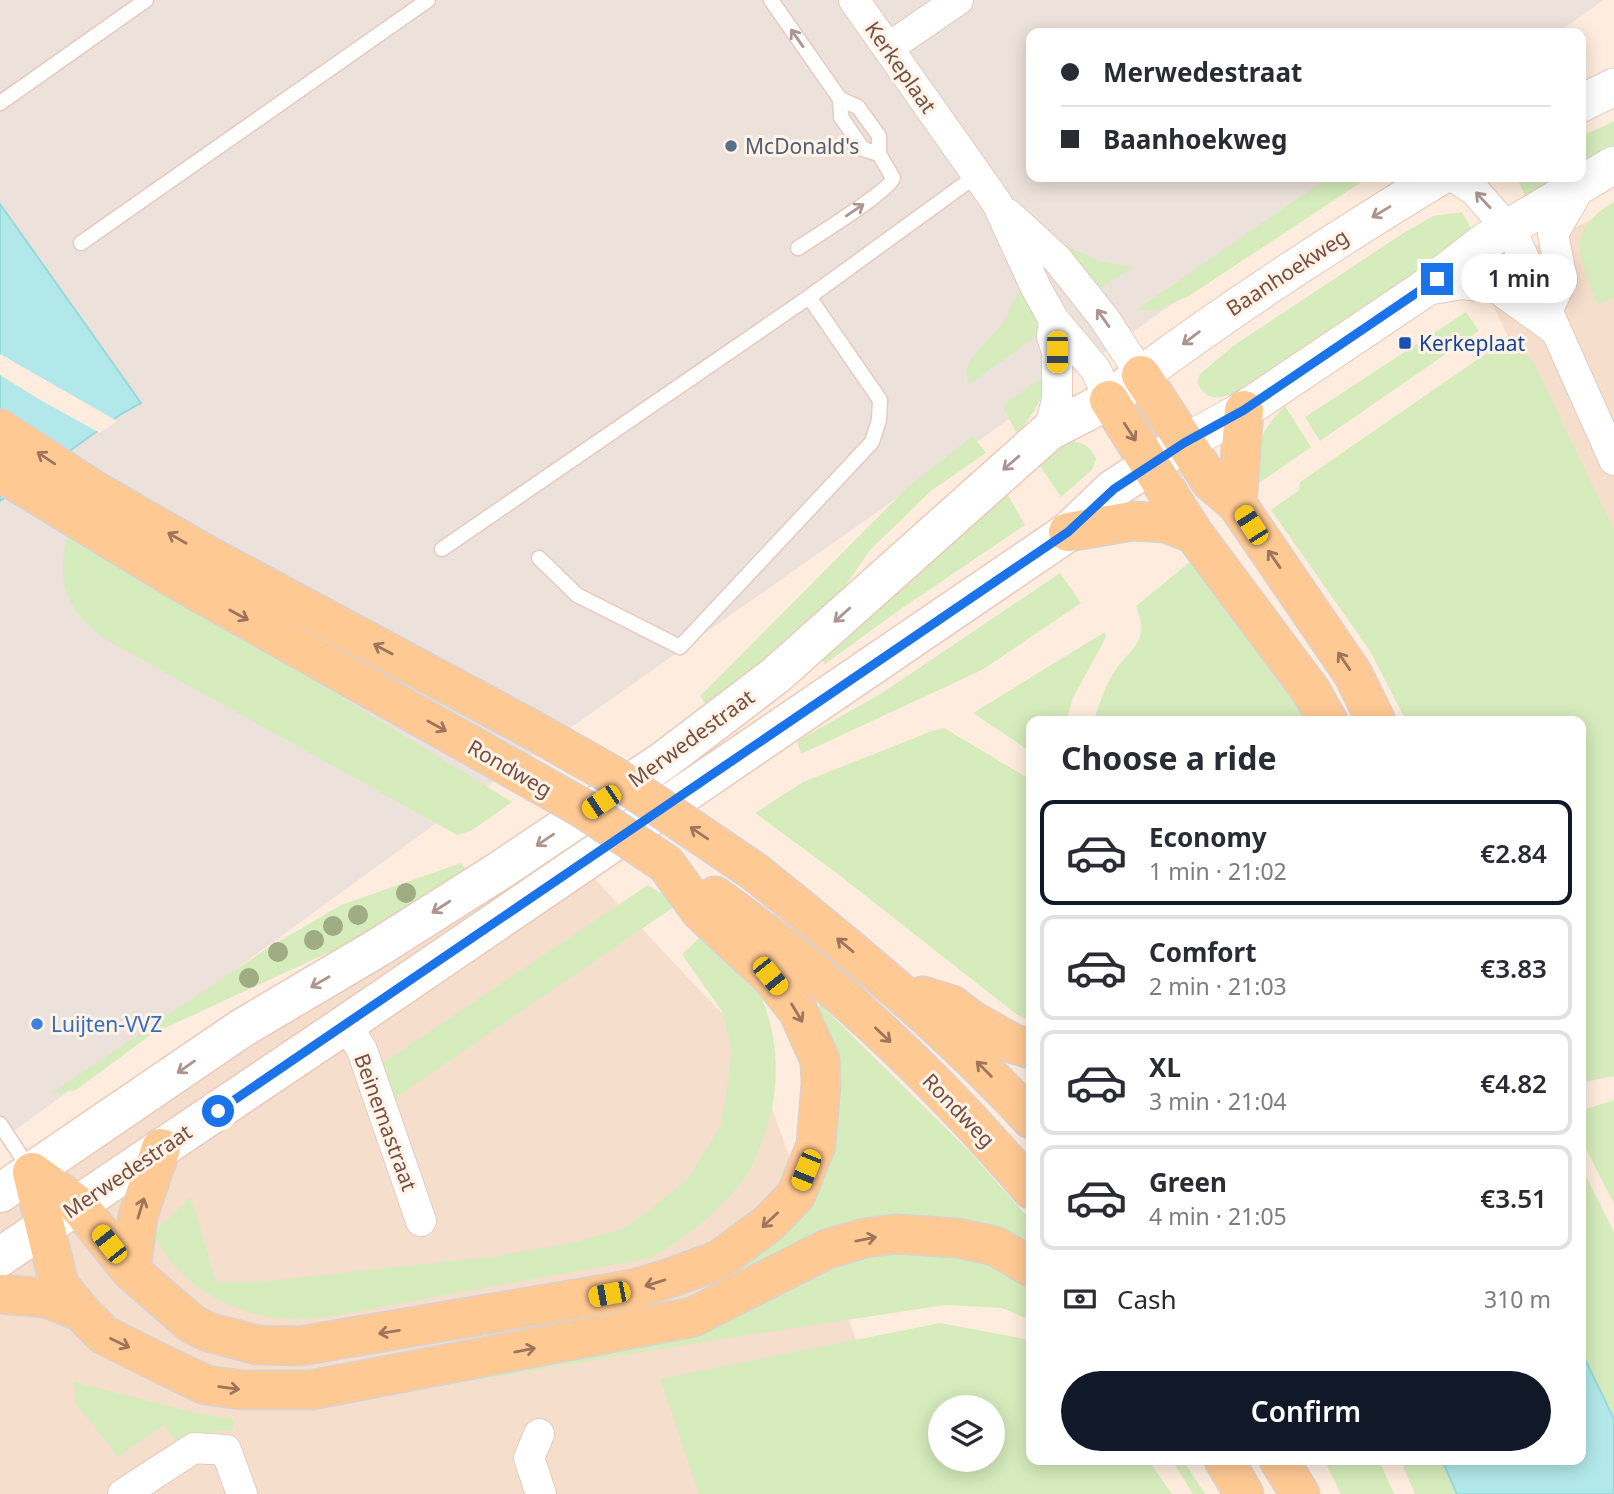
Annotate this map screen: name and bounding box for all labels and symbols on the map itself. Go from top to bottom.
street label: Kerkeplaat [859,16,943,119]
one-way arrow [790,28,804,48]
place label: McDonald's [745,132,859,160]
marker: McDonald's [723,138,739,154]
one-way arrow [1475,191,1491,209]
one-way arrow [845,203,864,217]
one-way arrow [1371,206,1391,220]
street label: Baanhoekweg [1221,222,1353,322]
callout: 1 min [1462,254,1577,304]
route end [1421,263,1453,295]
one-way arrow [1096,309,1111,328]
place label: Kerkeplaat [1419,329,1525,357]
car [1047,331,1068,373]
one-way arrow [1182,331,1201,345]
marker: Kerkeplaat [1397,335,1413,351]
one-way arrow [1124,422,1138,442]
one-way arrow [37,451,56,466]
one-way arrow [1003,455,1021,471]
car [1231,502,1272,548]
one-way arrow [167,530,187,544]
one-way arrow [1267,550,1281,569]
one-way arrow [833,607,851,623]
one-way arrow [228,609,249,622]
one-way arrow [373,641,394,655]
one-way arrow [1337,652,1351,671]
street label: Merwedestraat [622,682,760,793]
one-way arrow [426,720,447,733]
street label: Rondweg [463,733,557,803]
car [578,782,625,822]
one-way arrow [689,826,709,840]
one-way arrow [536,833,555,847]
one-way arrow [432,901,452,915]
one-way arrow [837,937,855,953]
car [749,953,792,999]
one-way arrow [311,975,331,989]
one-way arrow [790,1002,804,1022]
place label: Luijten-VVZ [51,1010,162,1038]
marker: Luijten-VVZ [29,1016,45,1032]
one-way arrow [874,1027,891,1044]
street label: Beinemastraat [348,1049,424,1195]
one-way arrow [177,1060,196,1074]
one-way arrow [976,1061,993,1078]
street label: Rondweg [917,1067,1001,1153]
route start [202,1095,234,1127]
street label: Merwedestraat [57,1117,197,1224]
car [789,1147,824,1193]
one-way arrow [135,1198,148,1220]
one-way arrow [761,1212,779,1228]
car [88,1221,131,1267]
one-way arrow [854,1231,877,1245]
one-way arrow [644,1277,666,1290]
car [587,1280,632,1308]
one-way arrow [378,1326,401,1339]
one-way arrow [109,1337,130,1350]
one-way arrow [513,1343,536,1357]
one-way arrow [218,1382,240,1395]

